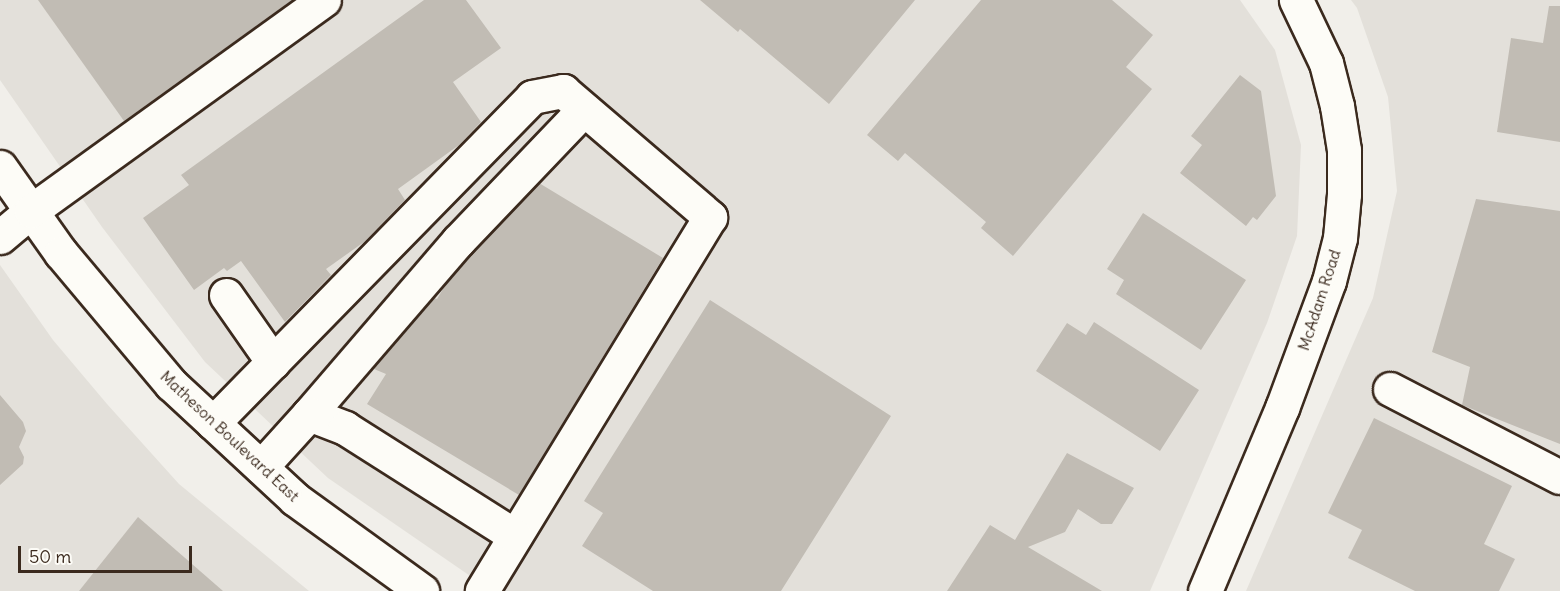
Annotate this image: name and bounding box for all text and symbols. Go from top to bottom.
street label: McAdam Road [1294,247,1344,353]
street label: Matheson Boulevard East [157,367,303,505]
scale bar [21,534,195,572]
text: 50 m [29,545,71,568]

